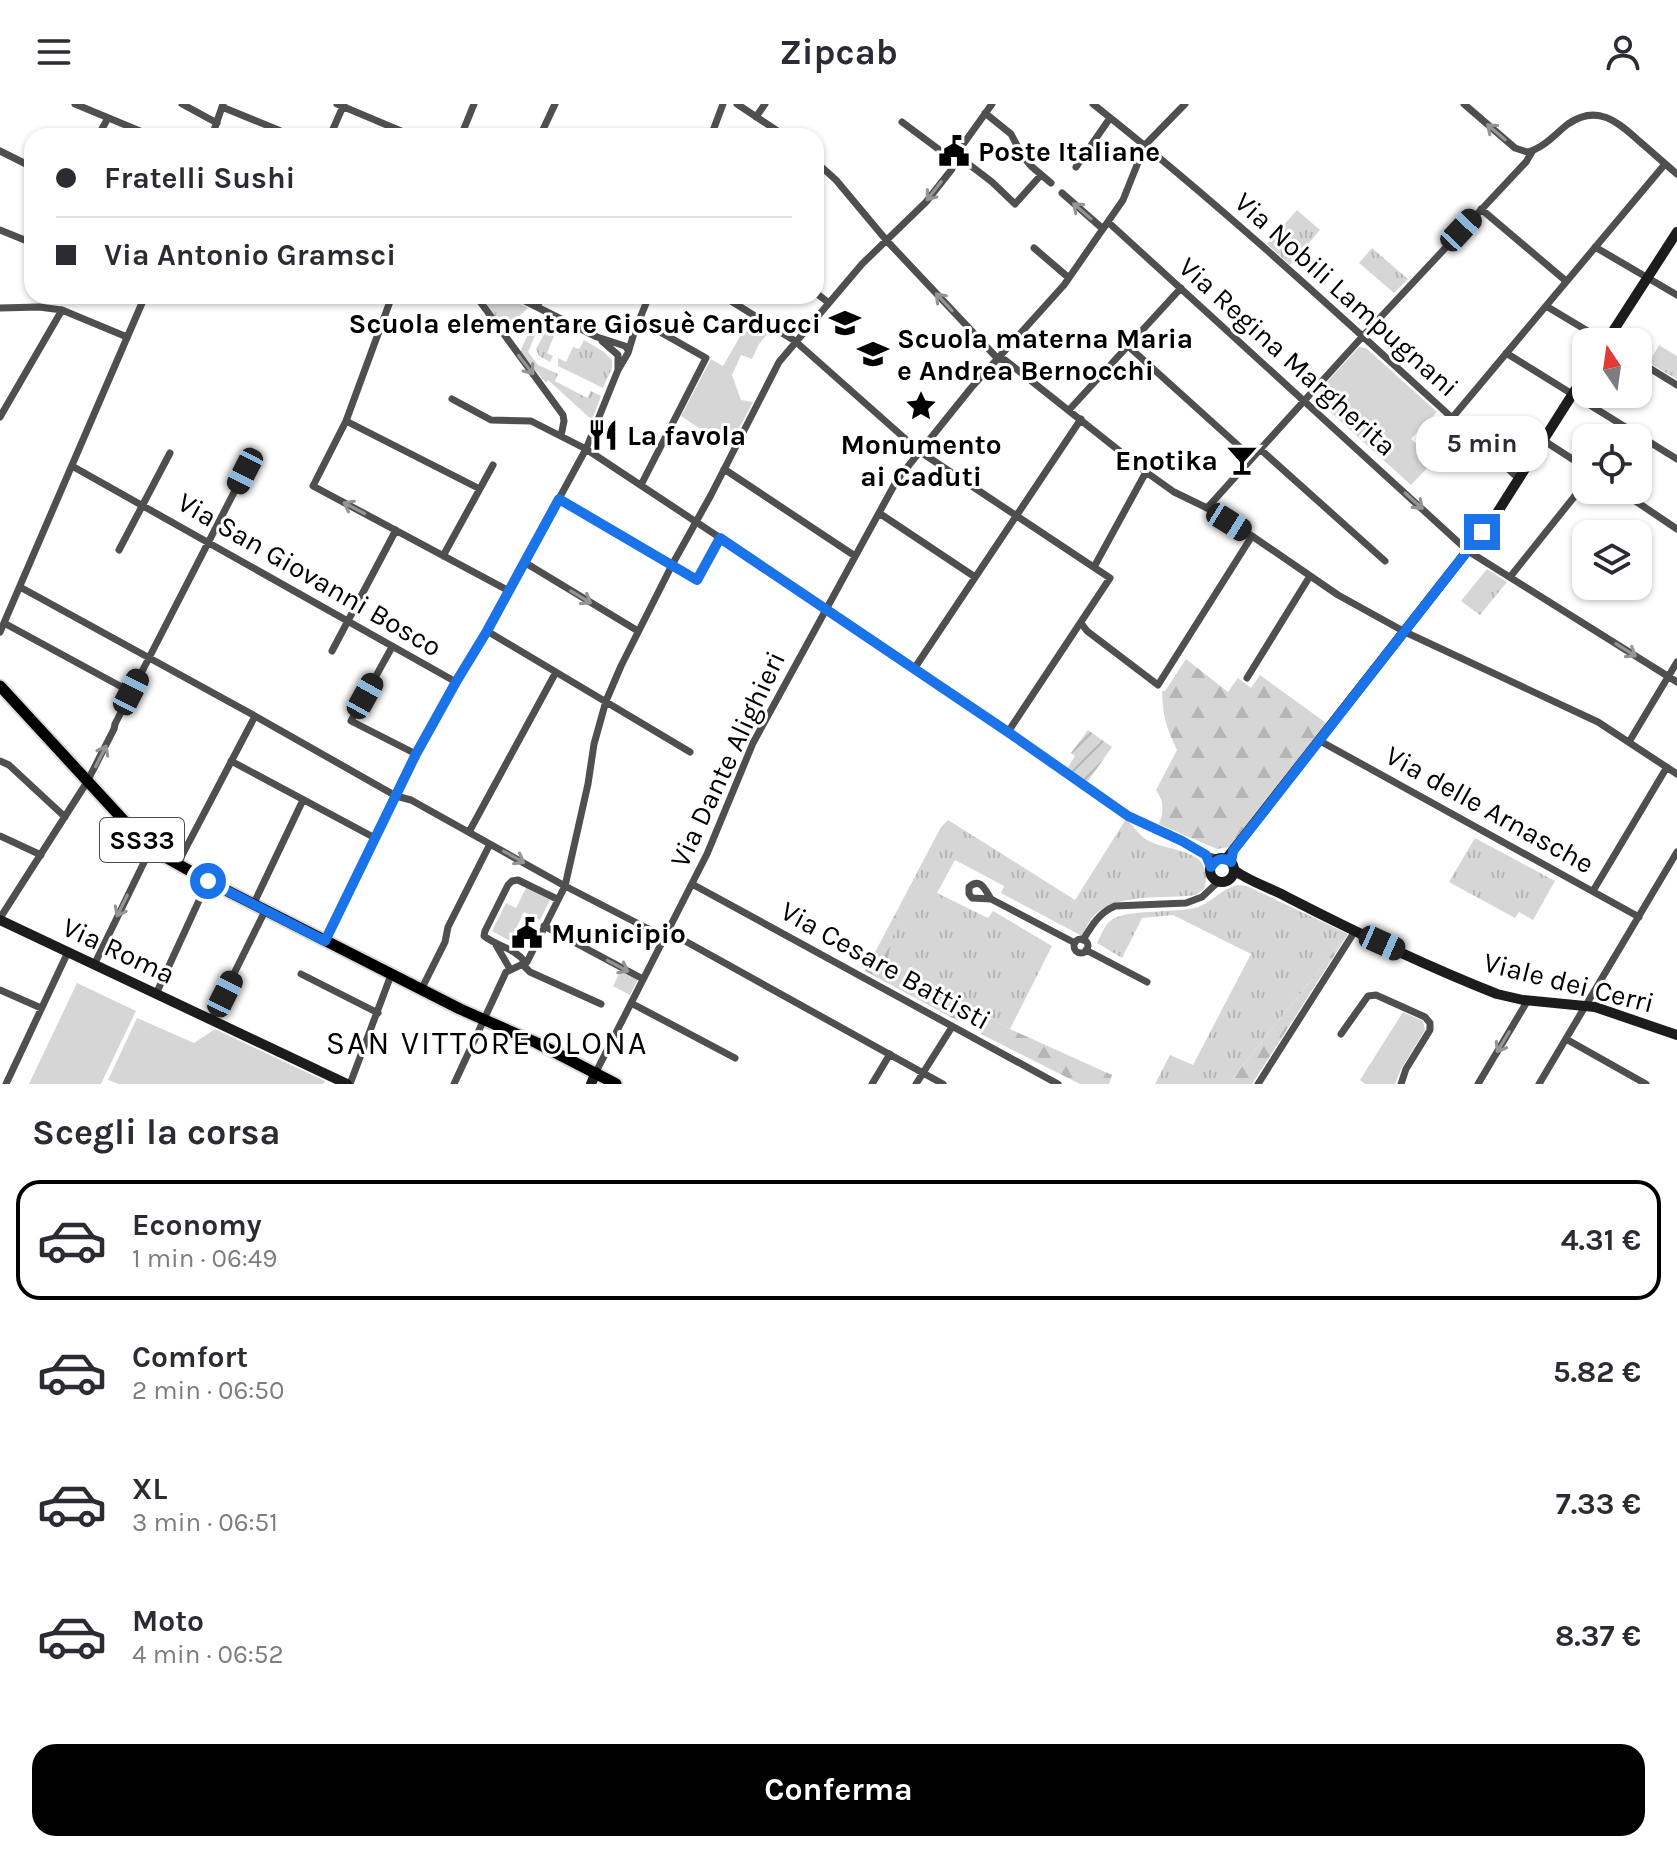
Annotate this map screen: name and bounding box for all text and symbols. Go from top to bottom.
icon: menu [32,30,76,74]
icon: person [1601,30,1645,74]
text: Zipcab [779,31,898,73]
one-way arrow [1486,123,1507,141]
public building icon: Poste Italiane [937,134,971,168]
place label: Poste Italiane [978,135,1160,168]
text: Fratelli Sushi [104,160,295,196]
one-way arrow [926,180,943,201]
street label: Via Nobili Lampugnani [1228,185,1465,404]
one-way arrow [1073,202,1093,220]
car [1436,204,1486,256]
text: Via Antonio Gramsci [104,237,396,273]
street label: Via Regina Margherita [1172,250,1403,463]
one-way arrow [935,293,953,313]
school or university icon: Scuola elementare Giosuè Carducci [828,306,862,340]
place label: Scuola elementare Giosuè Carducci [349,307,821,340]
place label: Scuola materna Maria e Andrea Bernocchi [897,322,1193,387]
north arrow [1572,328,1652,408]
map controls [1572,328,1652,600]
school or university icon: Scuola materna Maria e Andrea Bernocchi [856,337,890,371]
one-way arrow [518,354,535,375]
place icon: Monumento ai Caduti [904,389,938,423]
callout: 5 min [1416,416,1548,472]
restaurant icon: La favola [586,418,620,452]
place label: La favola [627,419,746,452]
button: locate [1572,424,1652,504]
place label: Monumento ai Caduti [840,428,1002,493]
text: 5 min [1446,428,1518,459]
bar icon: Enotika [1225,443,1259,477]
car [223,444,267,498]
place label: Enotika [1115,444,1218,477]
street label: Via San Giovanni Bosco [172,485,448,664]
one-way arrow [1403,492,1423,510]
car [1202,499,1256,545]
one-way arrow [343,500,367,516]
route end [1464,514,1500,550]
button: layers [1572,520,1652,600]
one-way arrow [569,589,592,605]
one-way arrow [1614,642,1637,658]
street label: Via Dante Alighieri [663,646,792,873]
car [109,665,153,719]
car [343,669,387,723]
street label: Via delle Arnasche [1380,739,1600,880]
one-way arrow [93,744,109,768]
road number: SS33 [100,818,184,862]
one-way arrow [502,850,526,866]
route start [190,863,226,899]
one-way arrow [114,894,130,918]
street label: Via Cesare Battisti [775,894,996,1037]
street label: Via Roma [57,910,180,991]
public building icon: Municipio [510,916,544,950]
place label: Municipio [551,917,686,950]
car [1355,922,1409,964]
street label: Viale dei Cerri [1480,945,1658,1020]
one-way arrow [606,959,630,974]
car [204,967,246,1021]
district label: SAN VITTORE OLONA [326,1025,648,1062]
one-way arrow [1495,1030,1511,1053]
text: Scegli la corsa [32,1111,281,1153]
icon: car [36,1204,108,1276]
text: Economy [132,1207,262,1243]
text: 4.31 € [1561,1222,1641,1258]
text: 1 min · 06:49 [132,1243,277,1274]
icon: car [36,1336,108,1408]
text: Comfort [132,1339,248,1375]
text: 5.82 € [1553,1354,1641,1390]
text: 2 min · 06:50 [132,1375,284,1406]
icon: car [36,1468,108,1540]
text: XL [132,1471,167,1507]
text: 7.33 € [1556,1486,1641,1522]
text: 3 min · 06:51 [132,1507,278,1538]
icon: car [36,1600,108,1672]
text: Moto [132,1603,204,1639]
text: 8.37 € [1555,1618,1641,1654]
text: 4 min · 06:52 [132,1639,284,1670]
button: Conferma [32,1744,1645,1836]

